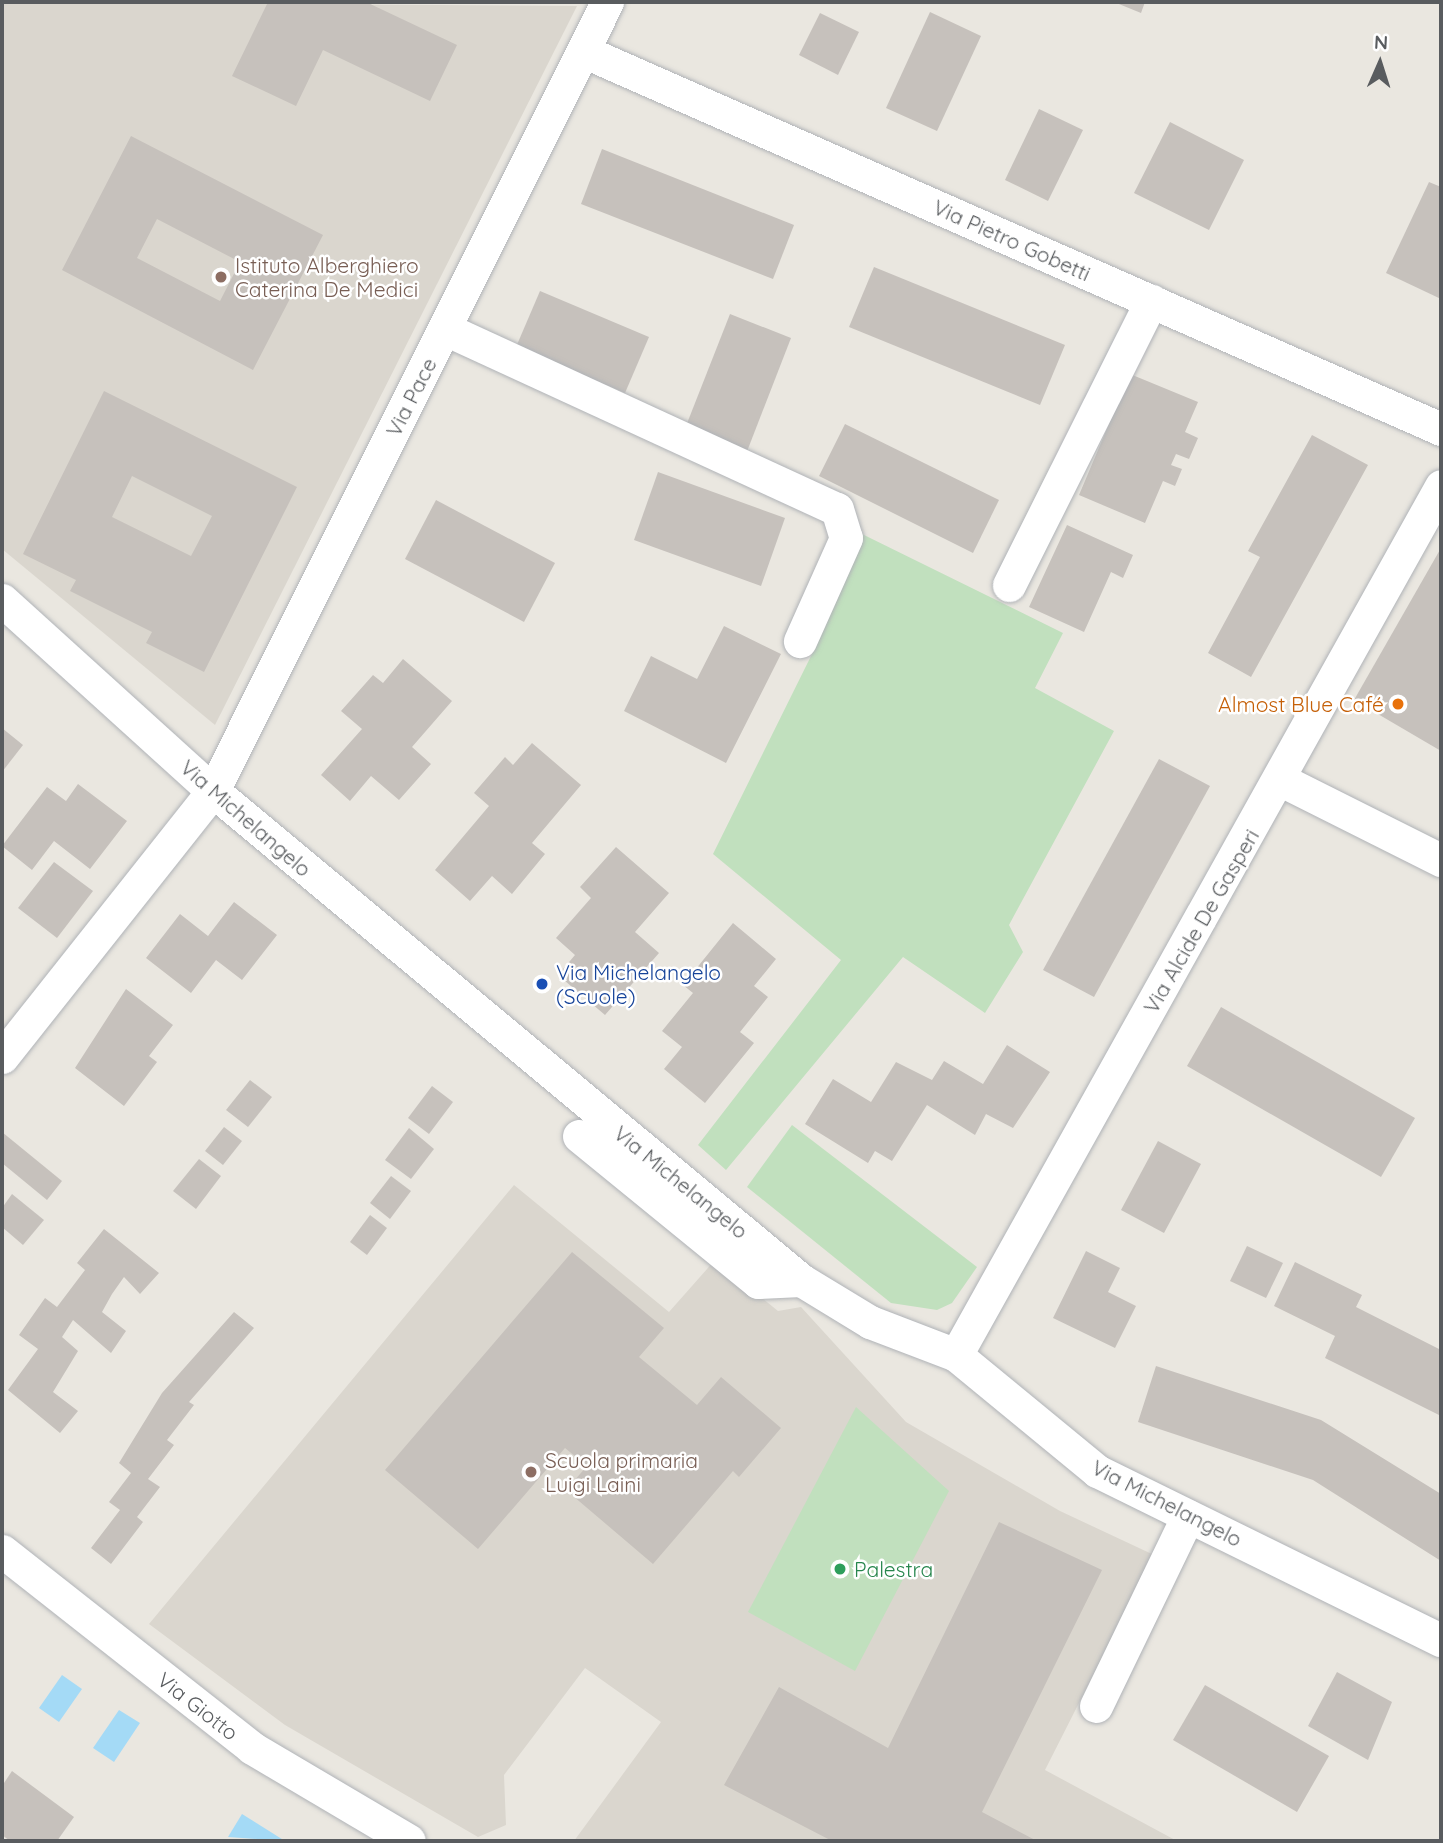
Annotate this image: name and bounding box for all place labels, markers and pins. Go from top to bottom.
place label: Istituto Alberghiero Caterina De Medici [235,252,419,302]
marker: Istituto Alberghiero Caterina De Medici [213,269,229,285]
place label: Almost Blue Café [1218,691,1384,717]
marker: Almost Blue Café [1390,696,1406,712]
place label: Via Michelangelo (Scuole) [556,959,721,1009]
marker: Via Michelangelo (Scuole) [534,976,550,992]
place label: Scuola primaria Luigi Laini [545,1447,698,1497]
marker: Scuola primaria Luigi Laini [523,1464,539,1480]
place label: Palestra [854,1556,933,1582]
marker: Palestra [832,1561,848,1577]

